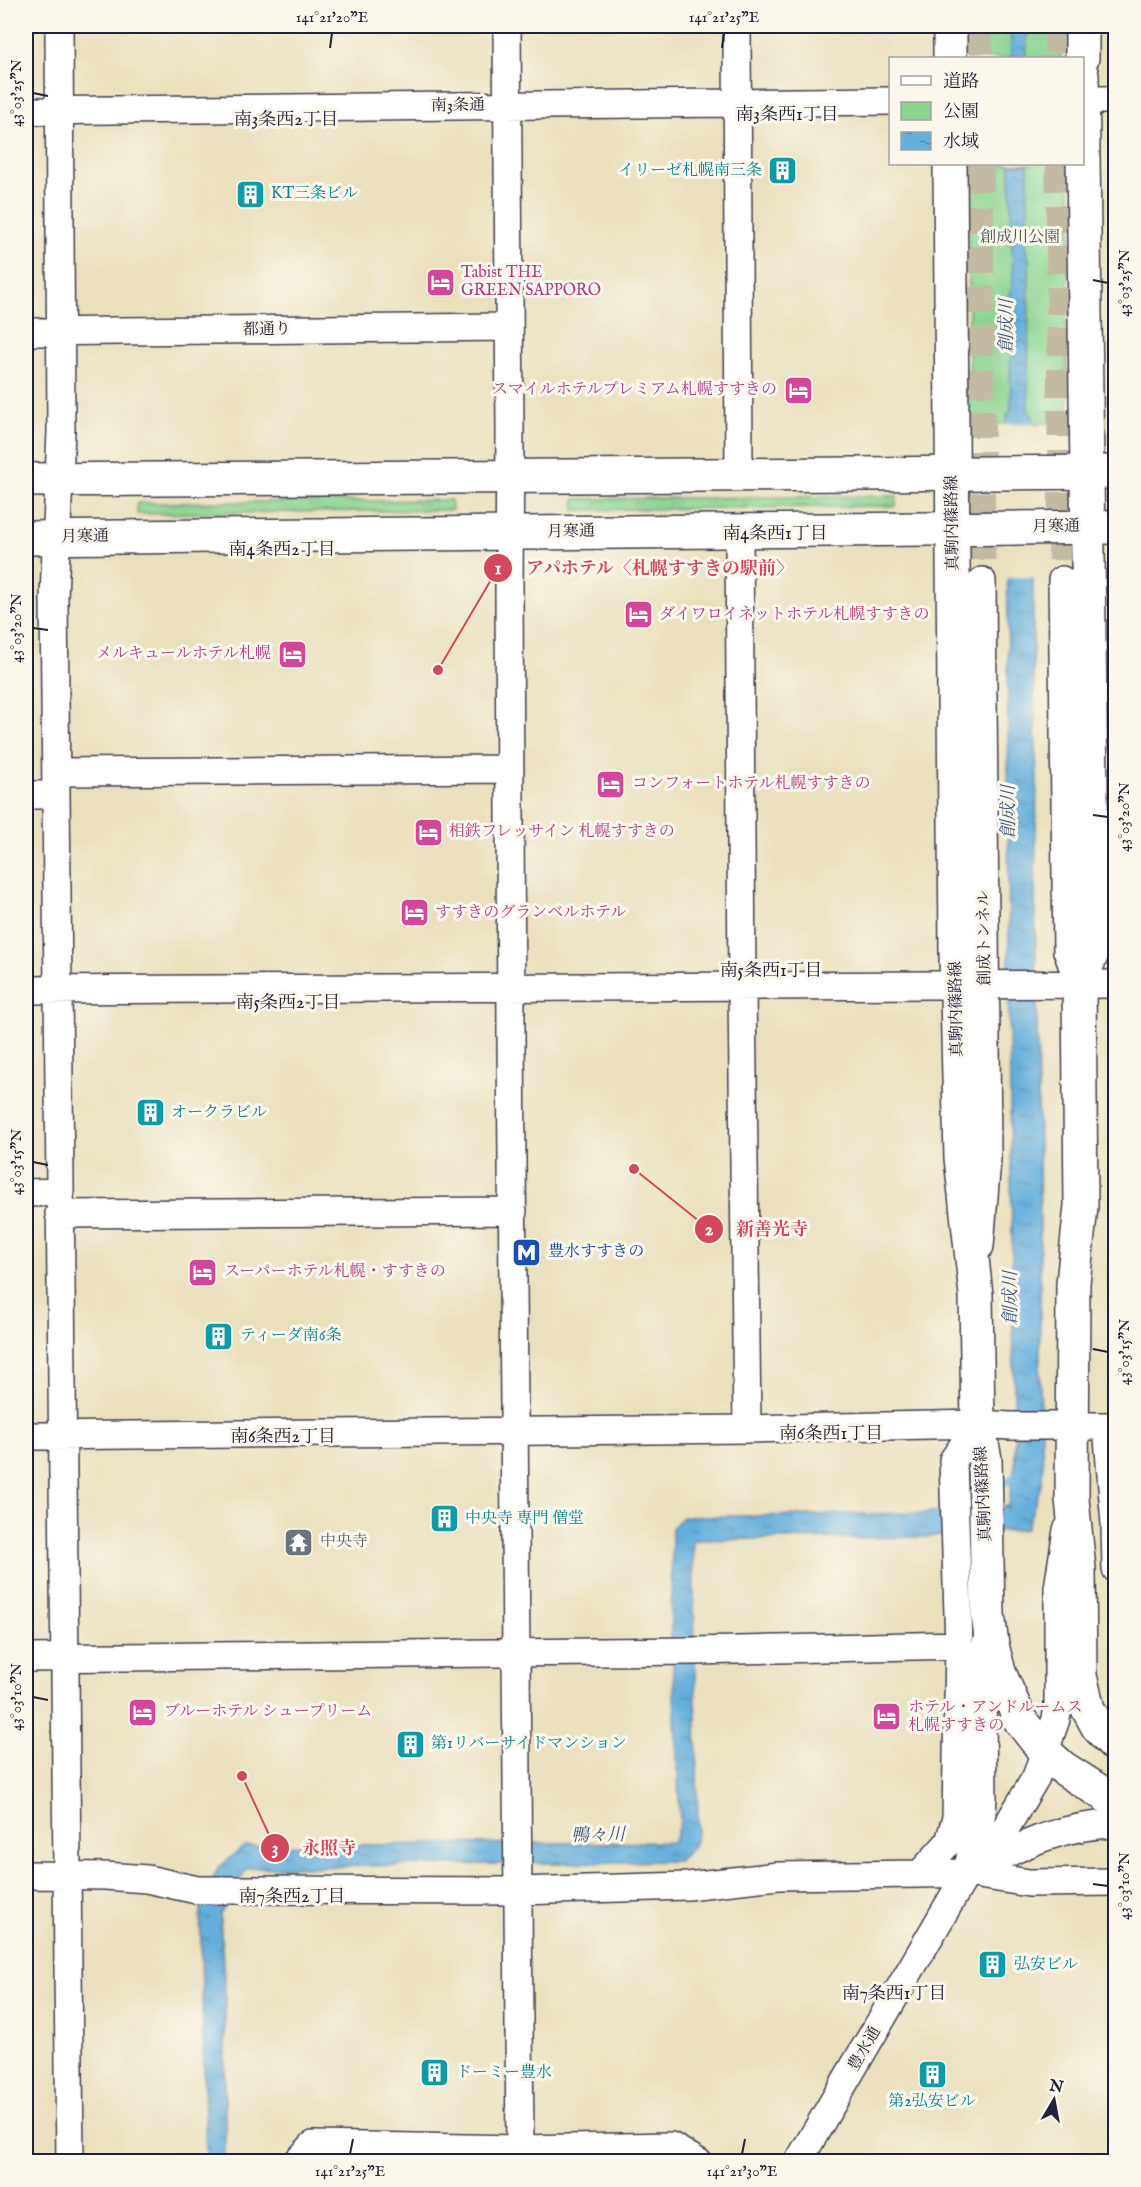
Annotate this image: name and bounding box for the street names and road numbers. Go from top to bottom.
street label: 南3条通 [431,96,485,116]
street label: 都通り [243,320,291,340]
street label: 真駒内篠路線 [942,475,964,571]
street label: 月寒通 [1032,517,1080,537]
street label: 月寒通 [547,522,595,542]
street label: 月寒通 [61,527,109,547]
street label: 創成トンネル [974,890,996,986]
street label: 真駒内篠路線 [946,961,968,1057]
street label: 真駒内篠路線 [972,1446,996,1542]
street label: 豊水通 [844,2023,886,2075]

